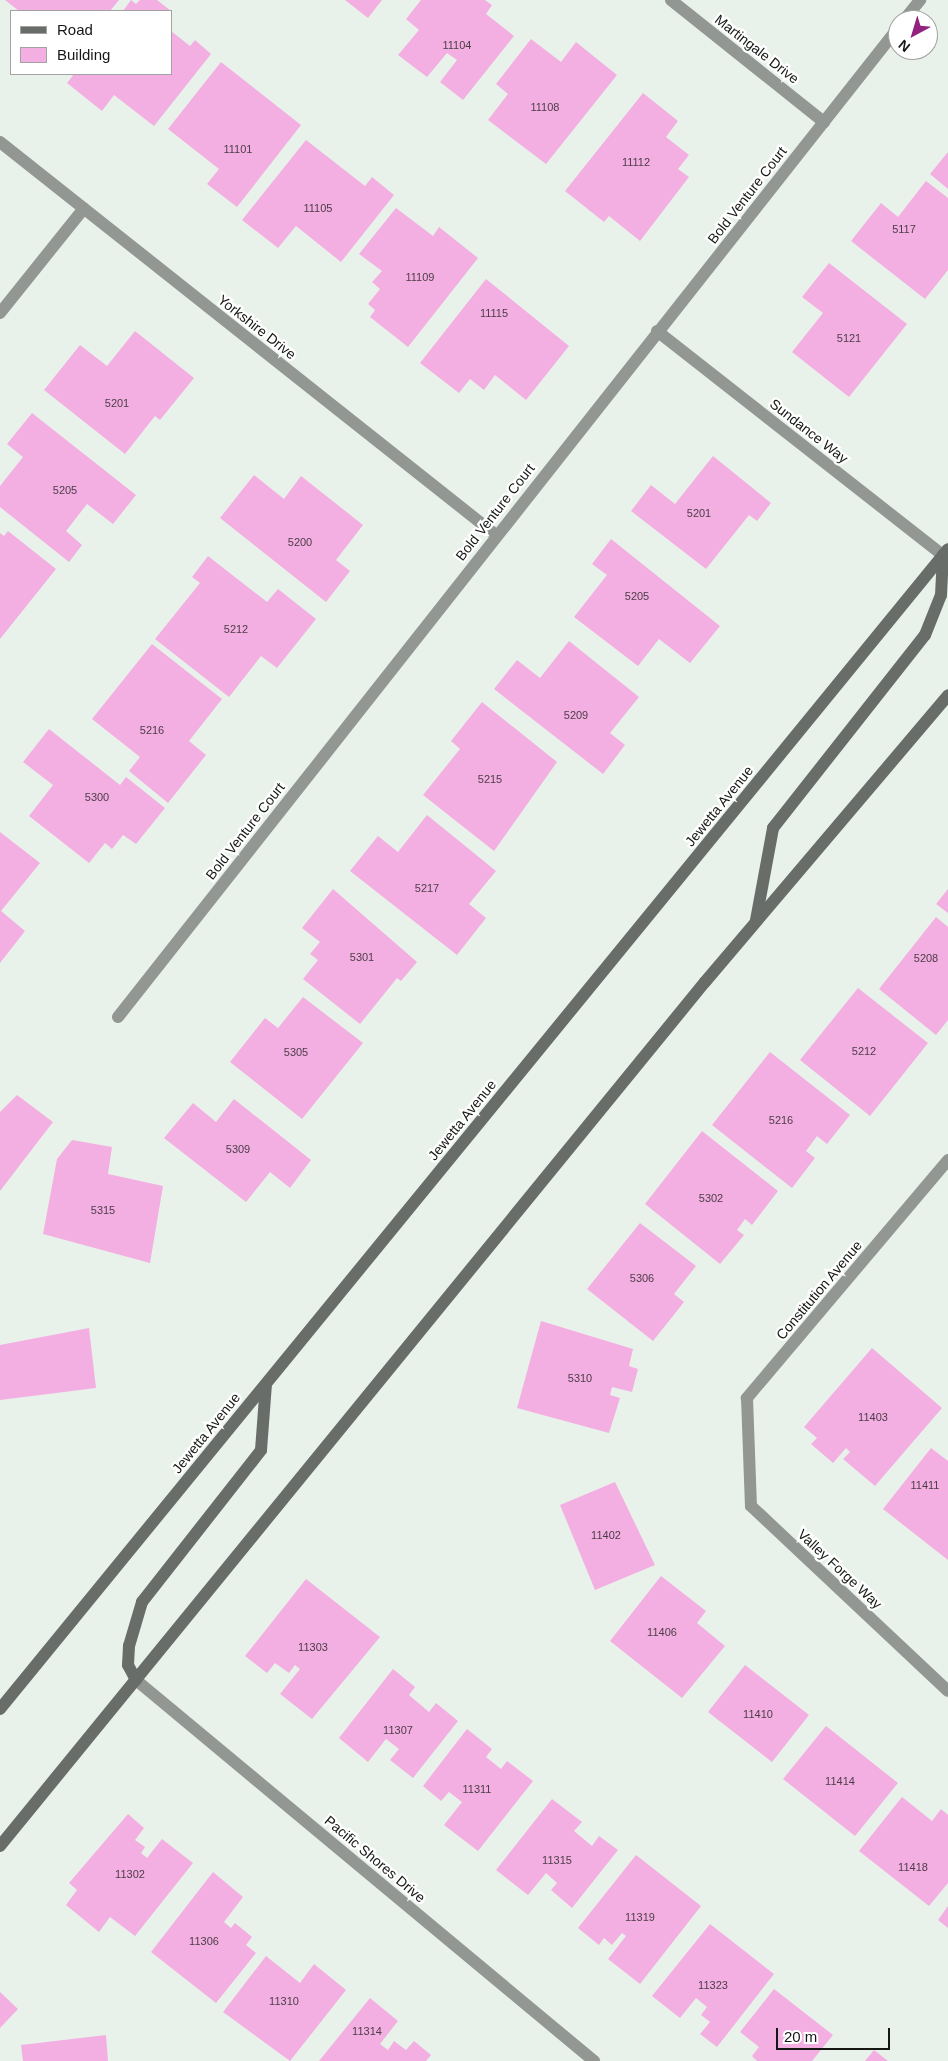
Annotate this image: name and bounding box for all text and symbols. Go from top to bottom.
legend [10,10,172,75]
north arrow [888,10,938,60]
street label: Martingale Drive [712,11,802,87]
text: Road [57,21,93,38]
text: N [895,36,913,55]
house number: 11104 [443,38,471,52]
text: Building [57,46,110,63]
house number: 11108 [531,100,559,114]
house number: 11101 [224,142,252,156]
street label: Bold Venture Court [704,143,790,247]
house number: 11112 [622,155,650,169]
house number: 11105 [304,201,332,215]
house number: 5117 [892,222,916,236]
house number: 11109 [406,270,434,284]
street label: Yorkshire Drive [215,291,299,363]
house number: 11115 [480,306,508,320]
house number: 5121 [837,331,861,345]
street label: Sundance Way [767,395,851,467]
house number: 5201 [105,396,129,410]
street label: Bold Venture Court [452,460,538,564]
house number: 5205 [53,483,77,497]
house number: 5201 [687,506,711,520]
house number: 5200 [288,535,312,549]
house number: 5205 [625,589,649,603]
house number: 5212 [224,622,248,636]
house number: 5209 [564,708,588,722]
house number: 5216 [140,723,164,737]
street label: Jewetta Avenue [681,762,757,850]
house number: 5215 [478,772,502,786]
street label: Bold Venture Court [202,779,288,883]
house number: 5300 [85,790,109,804]
house number: 5217 [415,881,439,895]
house number: 5301 [350,950,374,964]
house number: 5208 [914,951,938,965]
house number: 5212 [852,1044,876,1058]
house number: 5305 [284,1045,308,1059]
street label: Jewetta Avenue [424,1076,500,1164]
house number: 5216 [769,1113,793,1127]
house number: 5309 [226,1142,250,1156]
house number: 5302 [699,1191,723,1205]
house number: 5315 [91,1203,115,1217]
street label: Constitution Avenue [772,1237,866,1343]
house number: 5306 [630,1271,654,1285]
house number: 5310 [568,1371,592,1385]
street label: Jewetta Avenue [168,1389,244,1477]
house number: 11403 [858,1410,888,1424]
house number: 11411 [911,1478,939,1492]
street label: Valley Forge Way [794,1526,886,1612]
house number: 11402 [591,1528,621,1542]
house number: 11406 [647,1625,677,1639]
house number: 11303 [298,1640,328,1654]
house number: 11410 [743,1707,773,1721]
house number: 11307 [383,1723,413,1737]
house number: 11414 [825,1774,855,1788]
house number: 11311 [463,1782,491,1796]
street label: Pacific Shores Drive [321,1812,429,1906]
house number: 11315 [542,1853,572,1867]
house number: 11418 [898,1860,928,1874]
house number: 11302 [115,1867,145,1881]
house number: 11319 [625,1910,655,1924]
house number: 11306 [189,1934,219,1948]
house number: 11323 [698,1978,728,1992]
house number: 11310 [269,1994,299,2008]
scale bar [778,2018,892,2050]
house number: 11314 [352,2024,382,2038]
text: 20 m [784,2028,817,2045]

